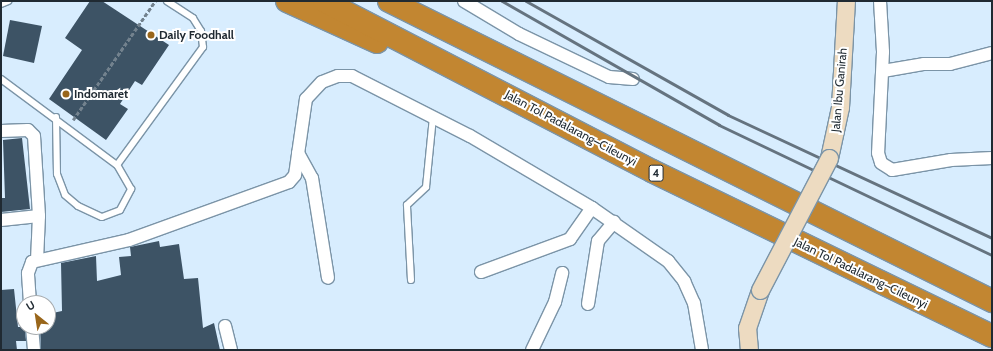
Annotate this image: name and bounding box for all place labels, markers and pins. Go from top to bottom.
place label: Daily Foodhall [159,28,234,42]
marker: Daily Foodhall [146,30,156,40]
place label: Indomaret [74,87,128,101]
marker: Indomaret [61,89,71,99]

